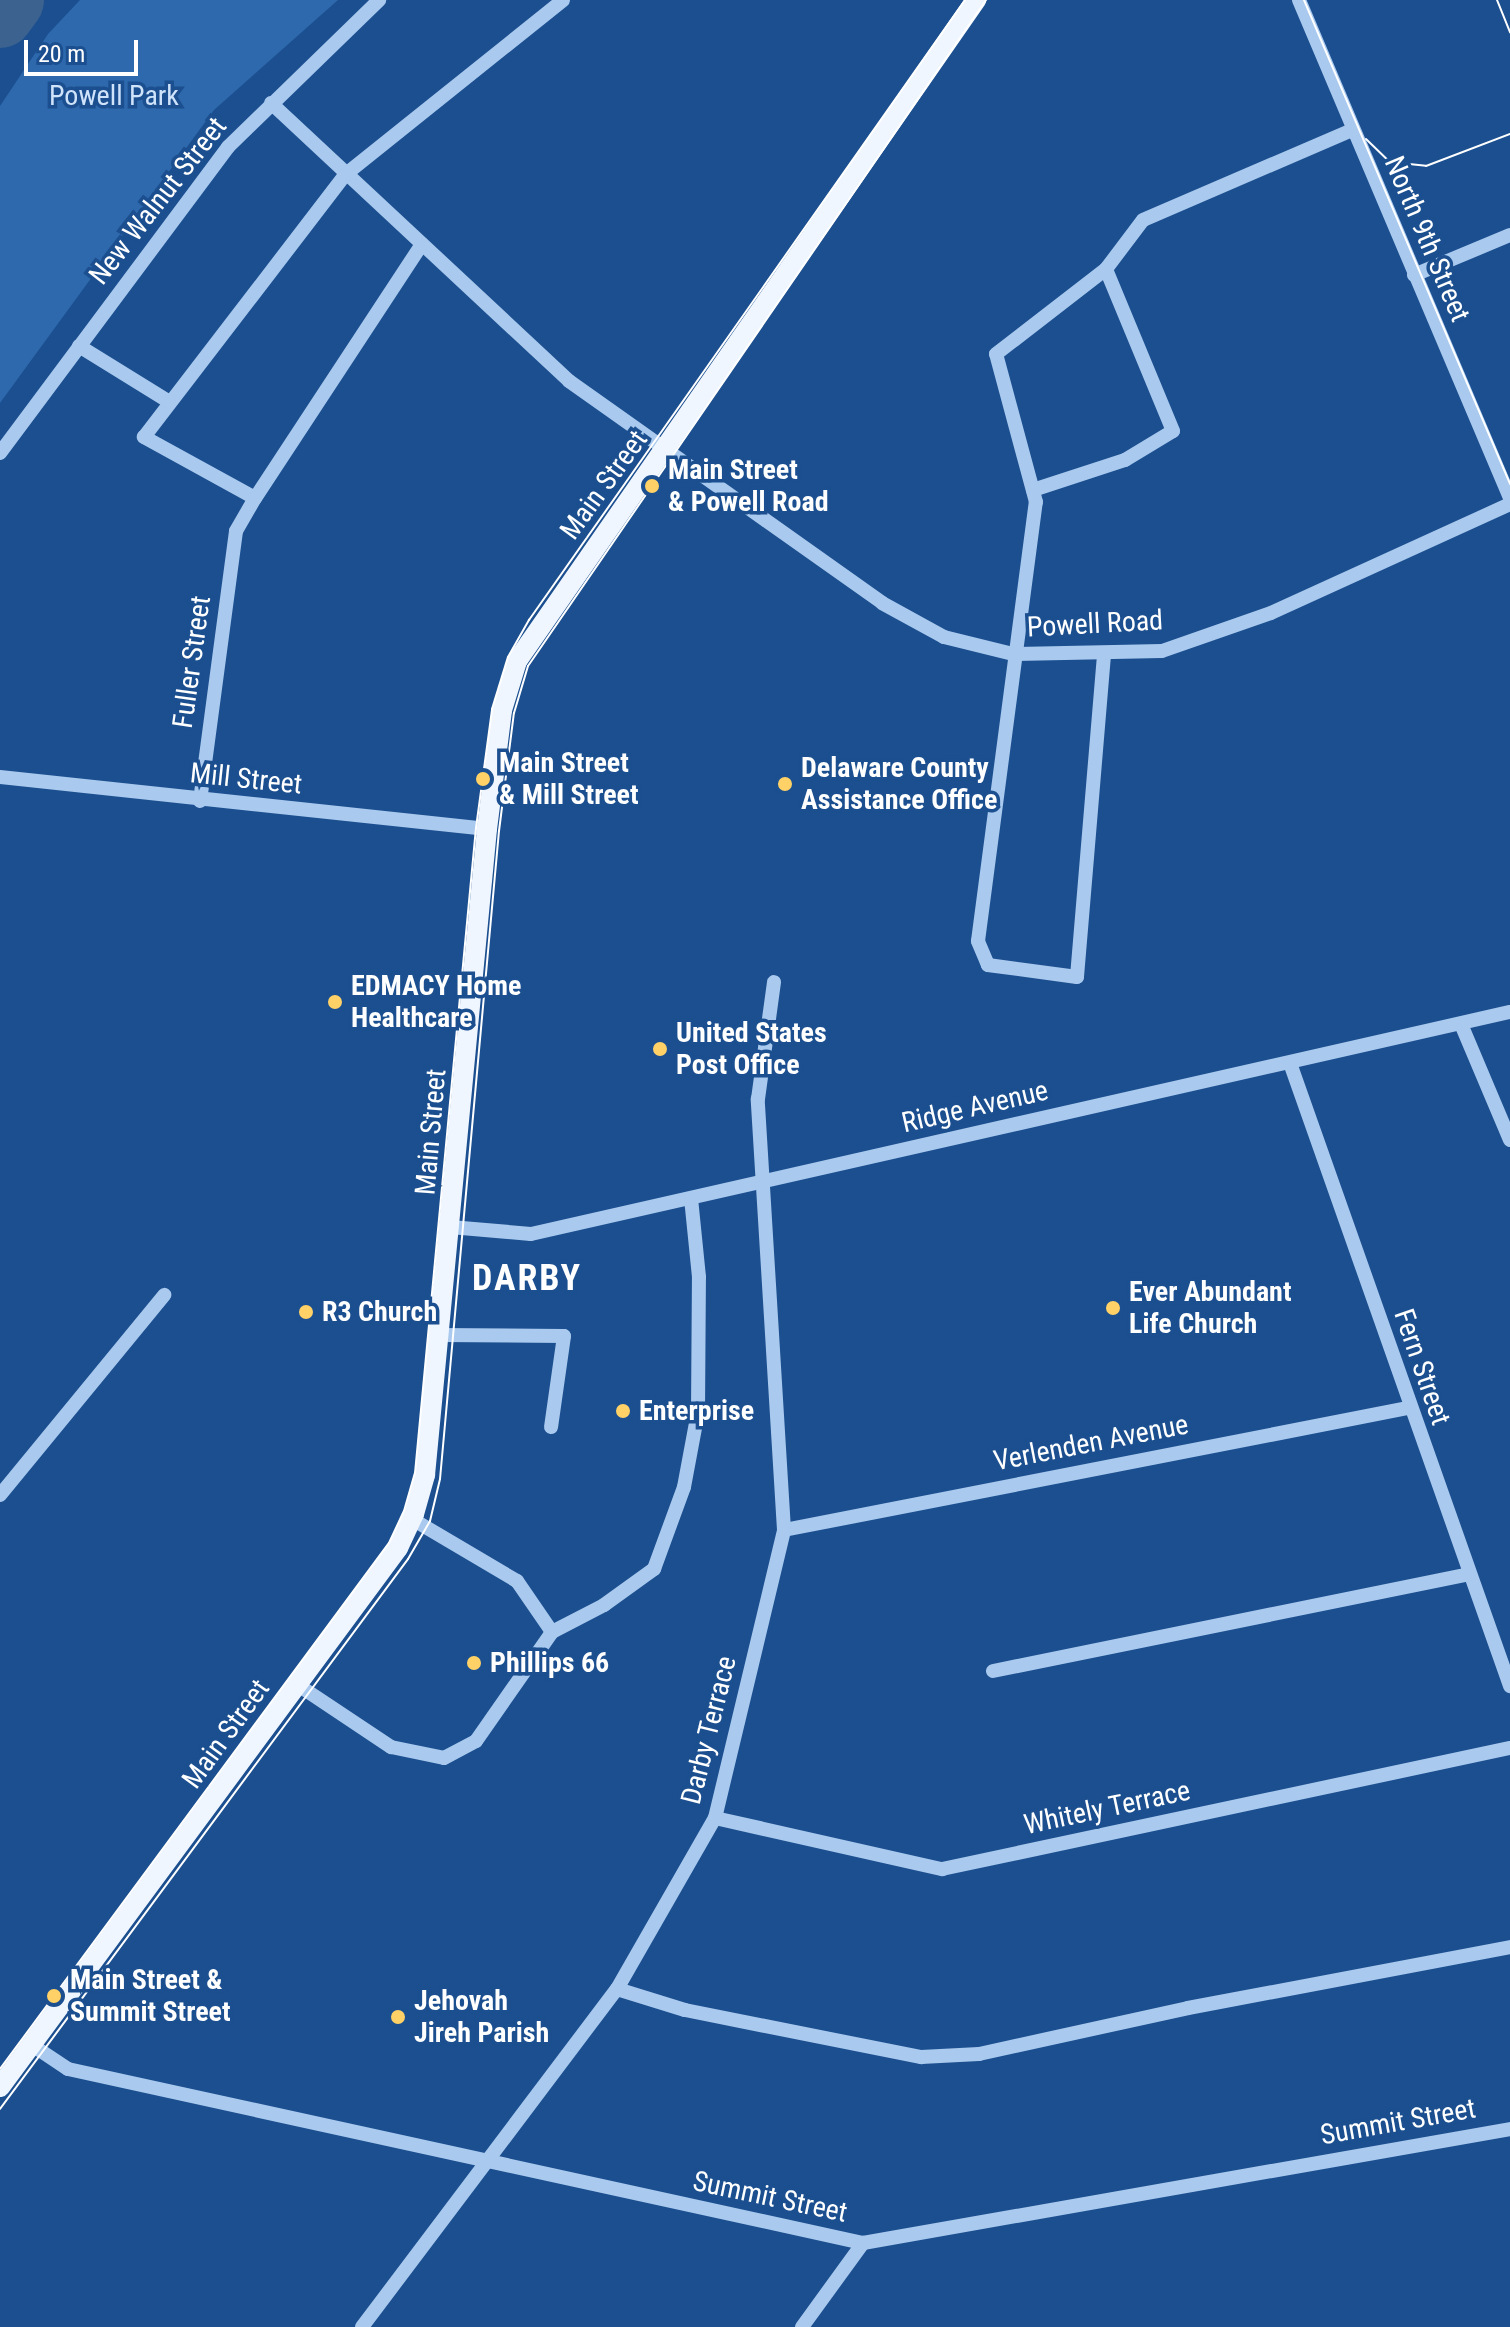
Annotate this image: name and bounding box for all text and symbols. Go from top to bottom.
scale bar [28,24,142,74]
text: 20 m [38,40,85,68]
park label: Powell Park [49,79,179,113]
street label: New Walnut Street [82,111,234,291]
street label: North 9th Street [1377,151,1477,327]
street label: Main Street [553,424,655,546]
place label: Main Street & Powell Road [668,453,829,519]
marker: Main Street & Powell Road [643,477,661,495]
street label: Fuller Street [166,594,218,730]
street label: Powell Road [1026,604,1164,644]
place label: Main Street & Mill Street [499,746,639,812]
place label: Delaware County Assistance Office [801,751,997,817]
street label: Mill Street [188,756,304,802]
marker: Main Street & Mill Street [474,770,492,788]
marker: Delaware County Assistance Office [776,775,794,793]
place label: EDMACY Home Healthcare [351,969,521,1035]
marker: EDMACY Home Healthcare [326,993,344,1011]
place label: United States Post Office [676,1016,827,1082]
marker: United States Post Office [651,1040,669,1058]
street label: Main Street [409,1067,453,1197]
street label: Ridge Avenue [899,1074,1051,1140]
district label: DARBY [472,1257,582,1301]
place label: Ever Abundant Life Church [1129,1275,1291,1341]
place label: R3 Church [322,1295,437,1329]
marker: Ever Abundant Life Church [1104,1299,1122,1317]
marker: R3 Church [297,1303,315,1321]
street label: Fern Street [1387,1305,1457,1429]
place label: Enterprise [639,1394,754,1428]
marker: Enterprise [614,1402,632,1420]
street label: Verlenden Avenue [991,1408,1191,1478]
place label: Phillips 66 [490,1646,609,1680]
street label: Darby Terrace [674,1652,744,1808]
marker: Phillips 66 [465,1654,483,1672]
street label: Main Street [175,1673,277,1795]
street label: Whitely Terrace [1021,1774,1193,1842]
place label: Main Street & Summit Street [70,1963,231,2029]
place label: Jehovah Jireh Parish [414,1984,549,2050]
marker: Main Street & Summit Street [45,1987,63,2005]
marker: Jehovah Jireh Parish [389,2008,407,2026]
street label: Summit Street [1318,2092,1478,2152]
street label: Summit Street [690,2164,850,2230]

